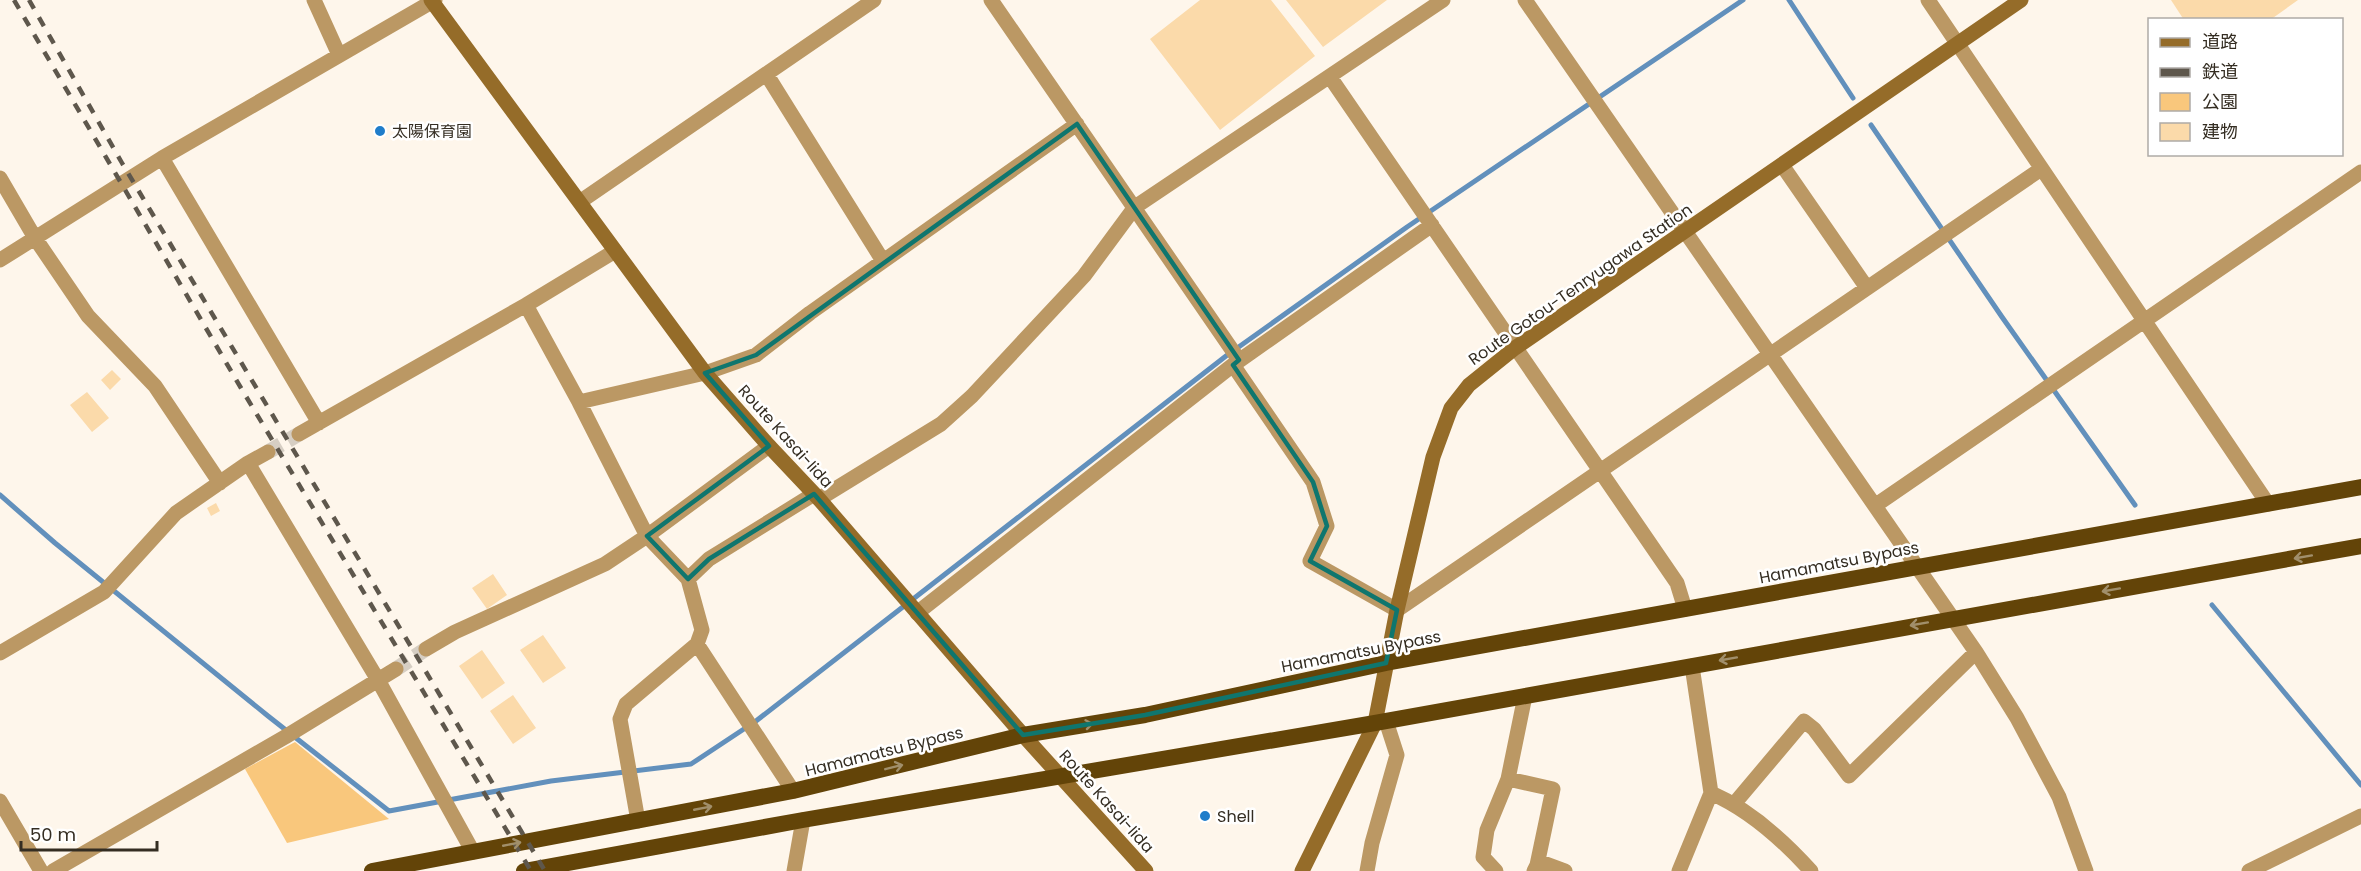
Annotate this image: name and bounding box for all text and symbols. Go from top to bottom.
legend [2148,18,2343,156]
text: 道路 [2202,29,2238,54]
text: 鉄道 [2202,59,2238,84]
text: 公園 [2202,89,2238,114]
text: 建物 [2202,119,2238,144]
place label: 太陽保育園 [392,120,472,143]
marker: 太陽保育園 [373,124,387,138]
street label: Route Gotou-Tenryugawa Station [1464,198,1697,371]
street label: Route Kasai-Iida [733,380,838,493]
street label: Hamamatsu Bypass [1757,536,1921,589]
one-way arrow [2294,551,2314,562]
one-way arrow [2102,585,2122,596]
one-way arrow [1910,619,1930,630]
street label: Hamamatsu Bypass [1279,625,1443,678]
one-way arrow [1718,654,1738,665]
one-way arrow [1074,719,1094,730]
street label: Hamamatsu Bypass [803,721,966,782]
street label: Route Kasai-Iida [1054,745,1159,858]
one-way arrow [884,760,903,772]
one-way arrow [693,802,713,813]
place label: Shell [1217,805,1254,828]
marker: Shell [1198,809,1212,823]
scale bar [21,814,158,852]
text: 50 m [30,822,76,847]
one-way arrow [501,839,521,850]

